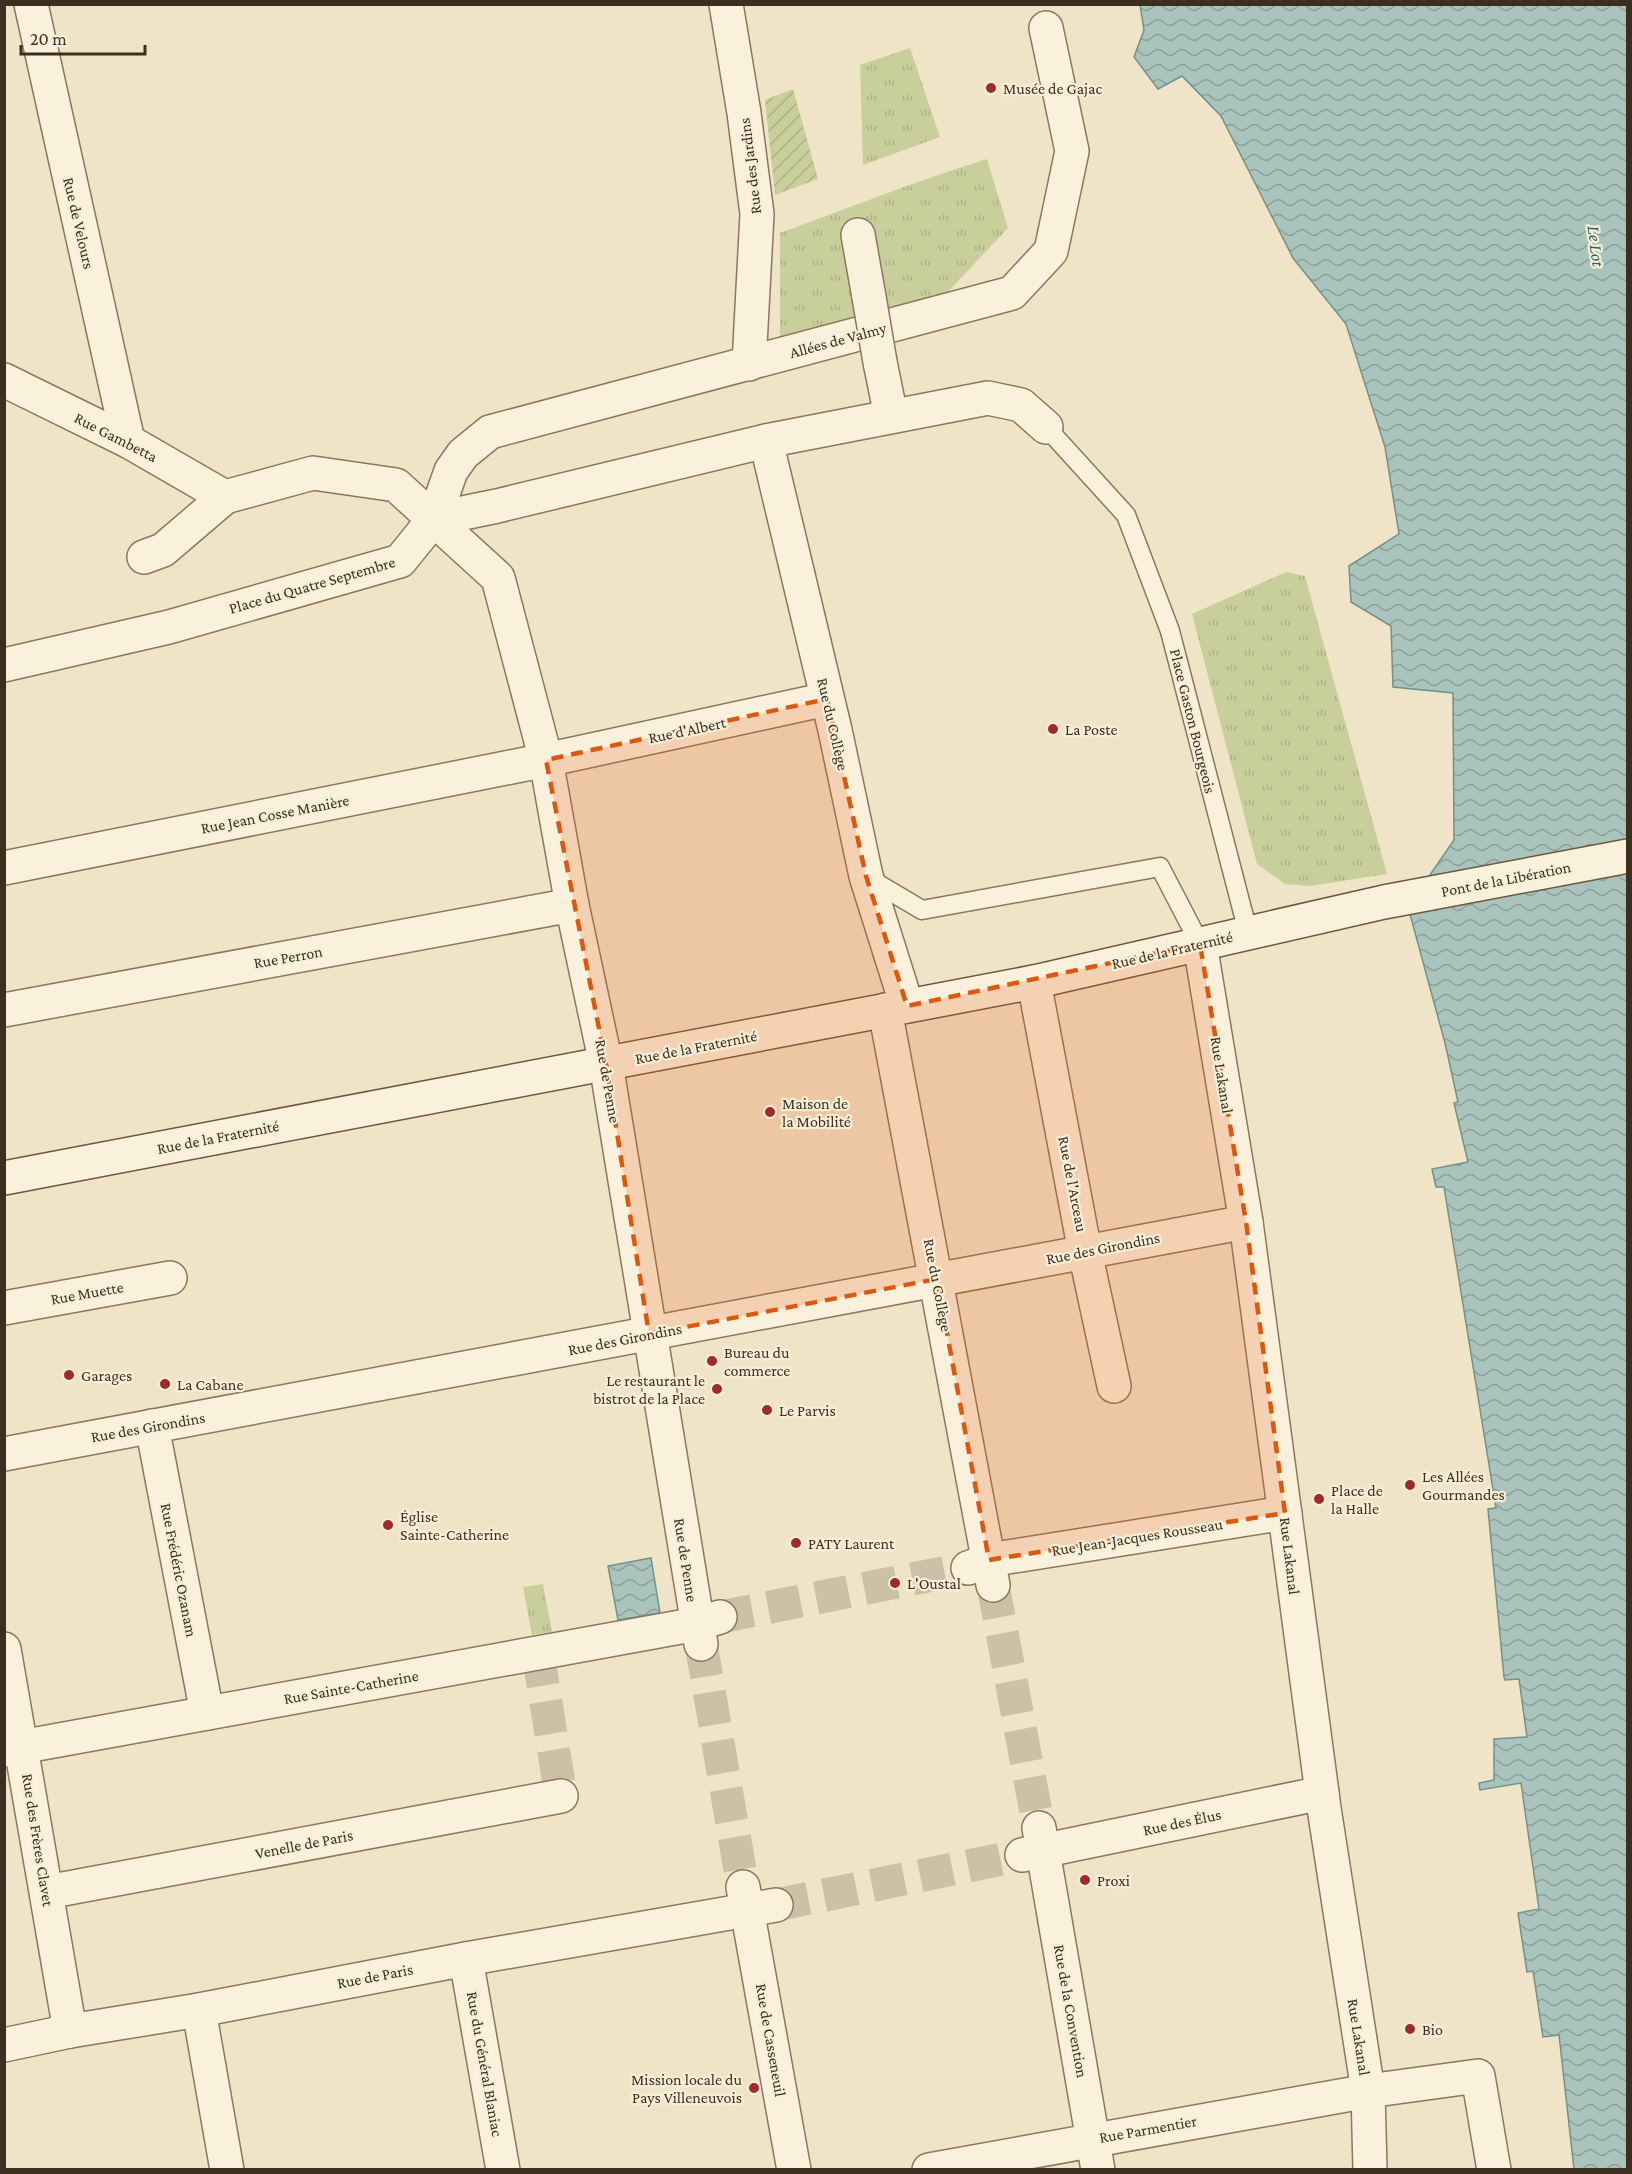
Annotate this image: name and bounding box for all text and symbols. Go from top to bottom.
scale bar [21,18,146,56]
text: 20 m [30,29,67,49]
place label: Musée de Gajac [1003,80,1102,98]
marker: Musée de Gajac [984,81,998,95]
street label: Rue des Jardins [736,117,765,215]
street label: Rue de Velours [60,175,98,271]
water label: Le Lot [1584,224,1609,268]
street label: Allées de Valmy [788,319,889,362]
street label: Rue Gambetta [72,409,161,465]
street label: Place du Quatre Septembre [227,553,397,618]
street label: Place Gaston Bourgeois [1166,647,1219,795]
street label: Rue du Collège [813,676,852,772]
street label: Rue d'Albert [647,713,728,746]
place label: La Poste [1065,721,1118,738]
marker: La Poste [1046,722,1060,736]
street label: Rue Jean Cosse Manière [199,791,351,838]
street label: Pont de la Libération [1440,858,1573,900]
street label: Rue de la Fraternité [1110,928,1234,972]
street label: Rue Perron [252,943,324,971]
street label: Rue de la Fraternité [634,1027,758,1067]
street label: Rue Lakanal [1208,1035,1236,1115]
street label: Rue de Penne [592,1038,624,1124]
place label: Maison de la Mobilité [782,1095,851,1130]
marker: Maison de la Mobilité [763,1105,777,1119]
street label: Rue de la Fraternité [156,1117,280,1157]
street label: Rue de l'Arceau [1055,1135,1091,1234]
street label: Rue des Girondins [1045,1229,1161,1267]
street label: Rue du Collège [920,1237,955,1333]
street label: Rue Muette [49,1278,125,1308]
street label: Rue des Girondins [567,1320,683,1358]
place label: Bureau du commerce [724,1344,790,1379]
marker: Bureau du commerce [705,1354,719,1368]
place label: Garages [81,1367,132,1385]
marker: Garages [62,1368,76,1382]
place label: Le restaurant le bistrot de la Place [593,1372,705,1407]
place label: La Cabane [177,1376,243,1393]
marker: La Cabane [158,1377,172,1391]
marker: Le restaurant le bistrot de la Place [710,1382,724,1396]
place label: Le Parvis [779,1402,836,1419]
marker: Le Parvis [760,1403,774,1417]
street label: Rue des Girondins [90,1409,206,1445]
place label: Les Allées Gourmandes [1422,1468,1505,1503]
marker: Les Allées Gourmandes [1403,1478,1417,1492]
place label: Place de la Halle [1331,1482,1383,1517]
marker: Place de la Halle [1312,1492,1326,1506]
street label: Rue Frédéric Ozanam [158,1502,200,1639]
place label: Église Sainte-Catherine [400,1508,509,1543]
street label: Rue Jean-Jacques Rousseau [1050,1515,1224,1560]
street label: Rue Lakanal [1277,1516,1303,1596]
street label: Rue de Penne [671,1517,701,1603]
marker: Église Sainte-Catherine [381,1518,395,1532]
place label: PATY Laurent [808,1535,895,1552]
marker: PATY Laurent [789,1536,803,1550]
place label: L'Oustal [907,1575,961,1592]
marker: L'Oustal [888,1576,902,1590]
street label: Rue Sainte-Catherine [282,1667,420,1707]
street label: Rue des Frères Clavet [19,1772,57,1908]
street label: Rue des Élus [1141,1805,1223,1839]
street label: Venelle de Paris [254,1826,354,1862]
place label: Proxi [1097,1872,1130,1889]
marker: Proxi [1078,1873,1092,1887]
street label: Rue de la Convention [1051,1943,1091,2079]
street label: Rue de Paris [336,1960,414,1992]
street label: Rue de Casseneuil [753,1982,789,2098]
street label: Rue du Général Blaniac [464,1990,506,2138]
street label: Rue Lakanal [1345,1997,1373,2077]
place label: Bio [1422,2021,1443,2038]
marker: Bio [1403,2022,1417,2036]
place label: Mission locale du Pays Villeneuvois [631,2071,743,2107]
marker: Mission locale du Pays Villeneuvois [747,2081,761,2095]
street label: Rue Parmentier [1098,2112,1198,2146]

